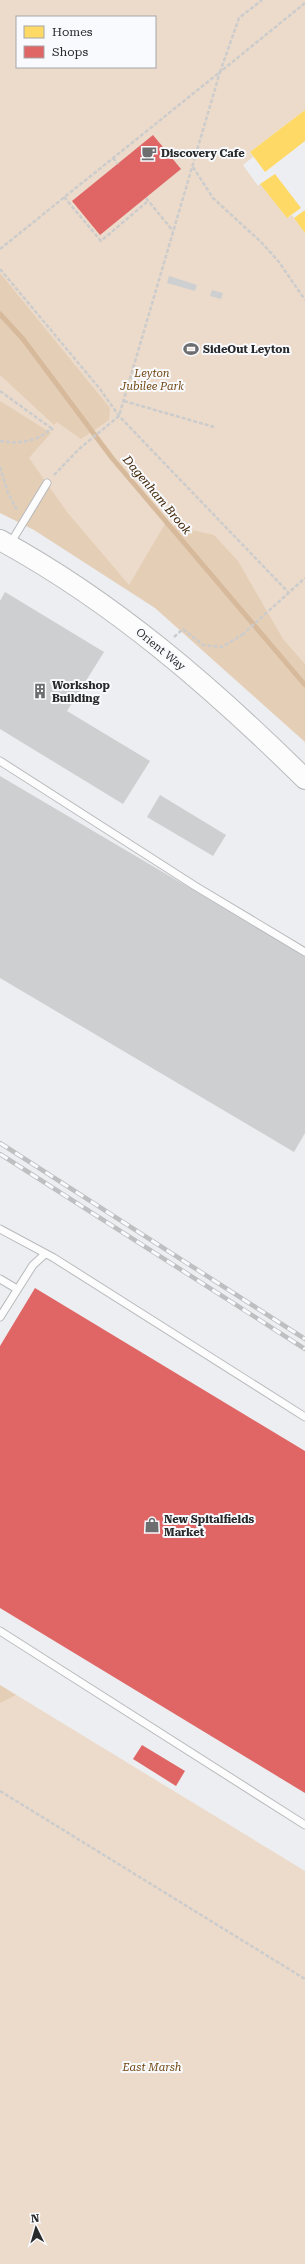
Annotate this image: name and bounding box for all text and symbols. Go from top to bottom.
legend [16,16,156,68]
text: Homes [52,25,93,39]
text: Shops [52,45,88,59]
cafe icon: Discovery Cafe [140,144,158,162]
place label: Discovery Cafe [161,147,245,160]
sports icon: SideOut Leyton [182,340,200,358]
place label: SideOut Leyton [203,343,290,356]
park label: Leyton Jubilee Park [119,367,184,393]
water label: Dagenham Brook [119,452,194,538]
street label: Orient Way [133,626,188,674]
place label: Workshop Building [52,679,111,705]
building icon: Workshop Building [31,682,49,700]
place label: New Spitalfields Market [164,1513,254,1539]
shop icon: New Spitalfields Market [143,1516,161,1534]
park label: East Marsh [121,2061,182,2074]
north arrow [16,2208,56,2248]
text: N [30,2212,40,2225]

